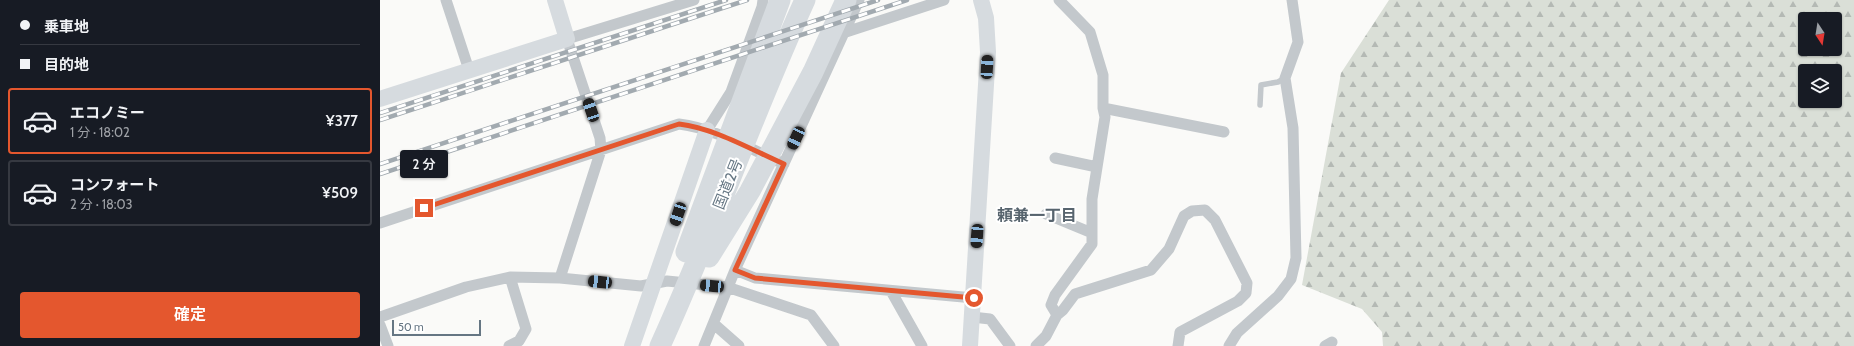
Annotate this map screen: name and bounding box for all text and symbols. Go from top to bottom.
north arrow [1798,12,1842,56]
map controls [1798,12,1842,108]
text: 乗車地 [44,18,89,36]
car [980,55,994,79]
text: 目的地 [44,56,89,74]
button: layers [1798,64,1842,108]
car [581,97,601,123]
icon: car [22,103,58,139]
text: エコノミー [70,104,145,122]
text: ¥377 [326,112,358,130]
text: 1 分 · 18:02 [70,124,130,140]
car [785,125,807,151]
callout: 2 分 [400,150,448,178]
text: 2 分 [413,156,435,172]
street label: 国道2号 [710,156,746,212]
icon: car [22,175,58,211]
text: コンフォート [70,176,160,194]
text: ¥509 [322,184,358,202]
text: 2 分 · 18:03 [70,196,133,212]
route end [415,199,433,217]
car [668,201,688,227]
district label: 頼兼一丁目 [997,206,1077,225]
car [970,224,984,248]
car [587,275,613,289]
car [700,279,724,293]
route start [965,289,983,307]
button: 確定 [20,292,360,338]
scale bar [392,318,481,337]
text: 50 m [398,320,424,334]

